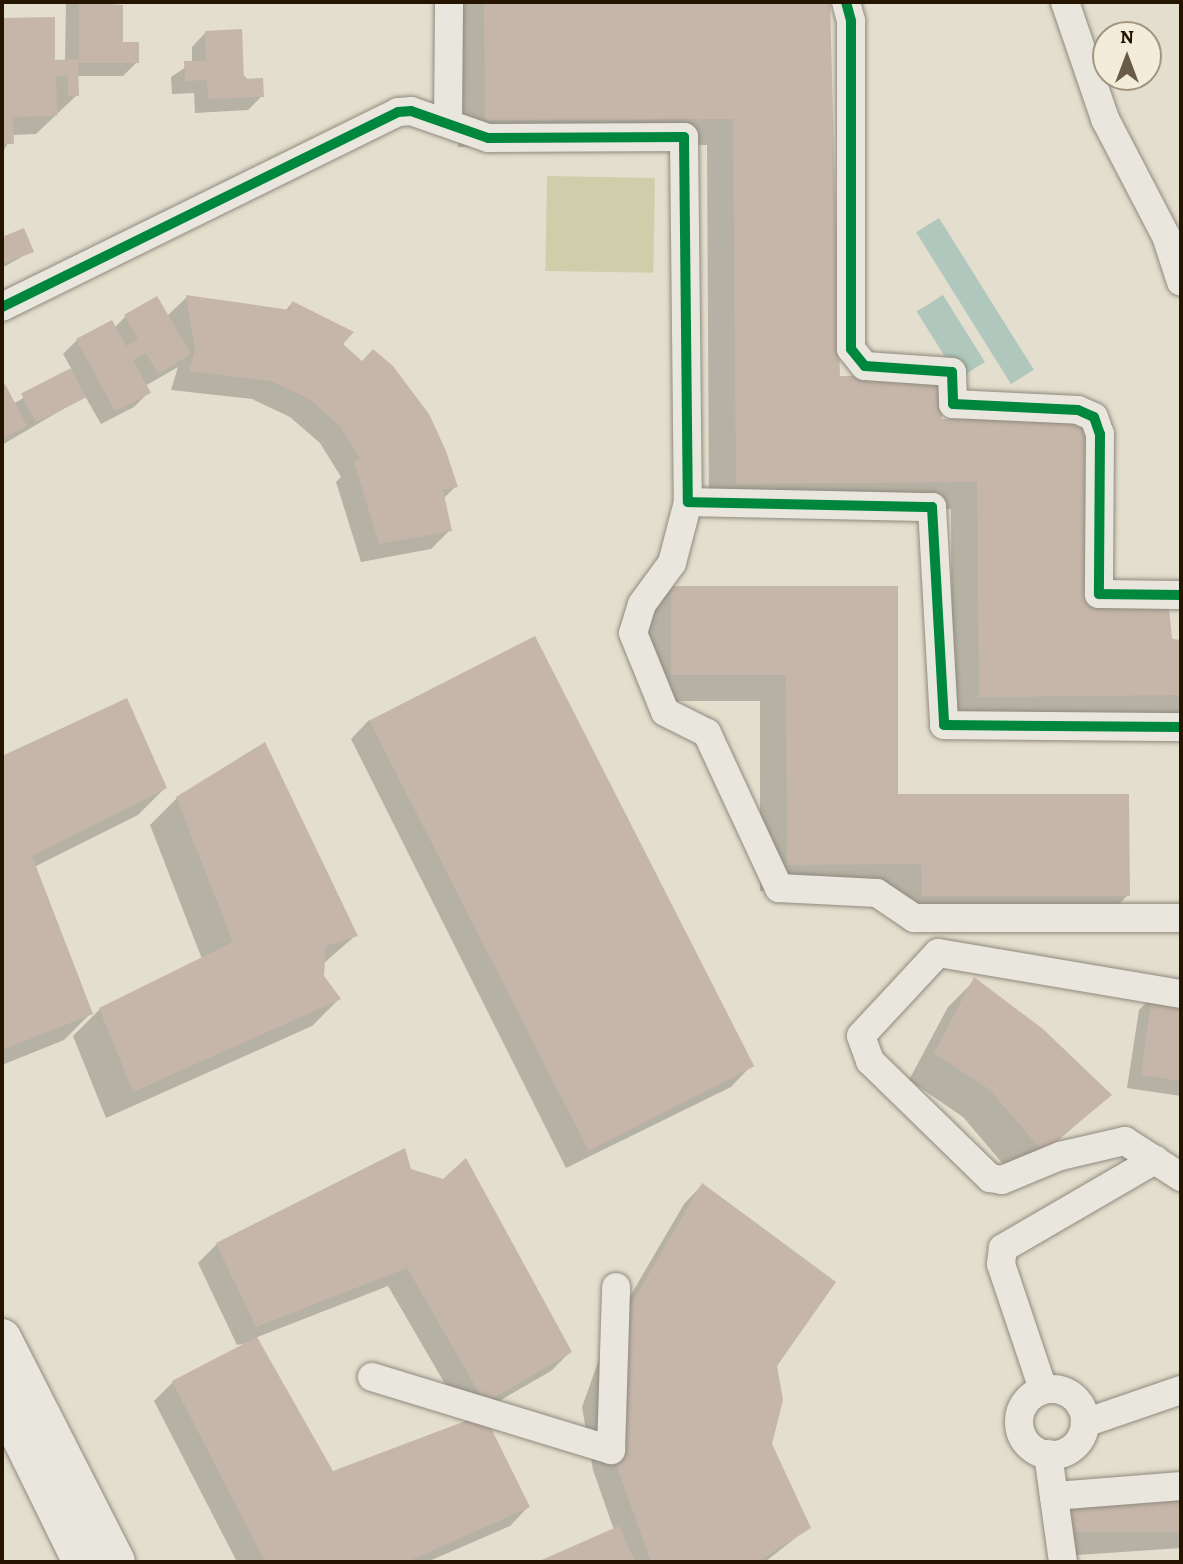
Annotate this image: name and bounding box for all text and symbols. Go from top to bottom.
north arrow [1092,21,1162,91]
text: N [1120,24,1134,50]

